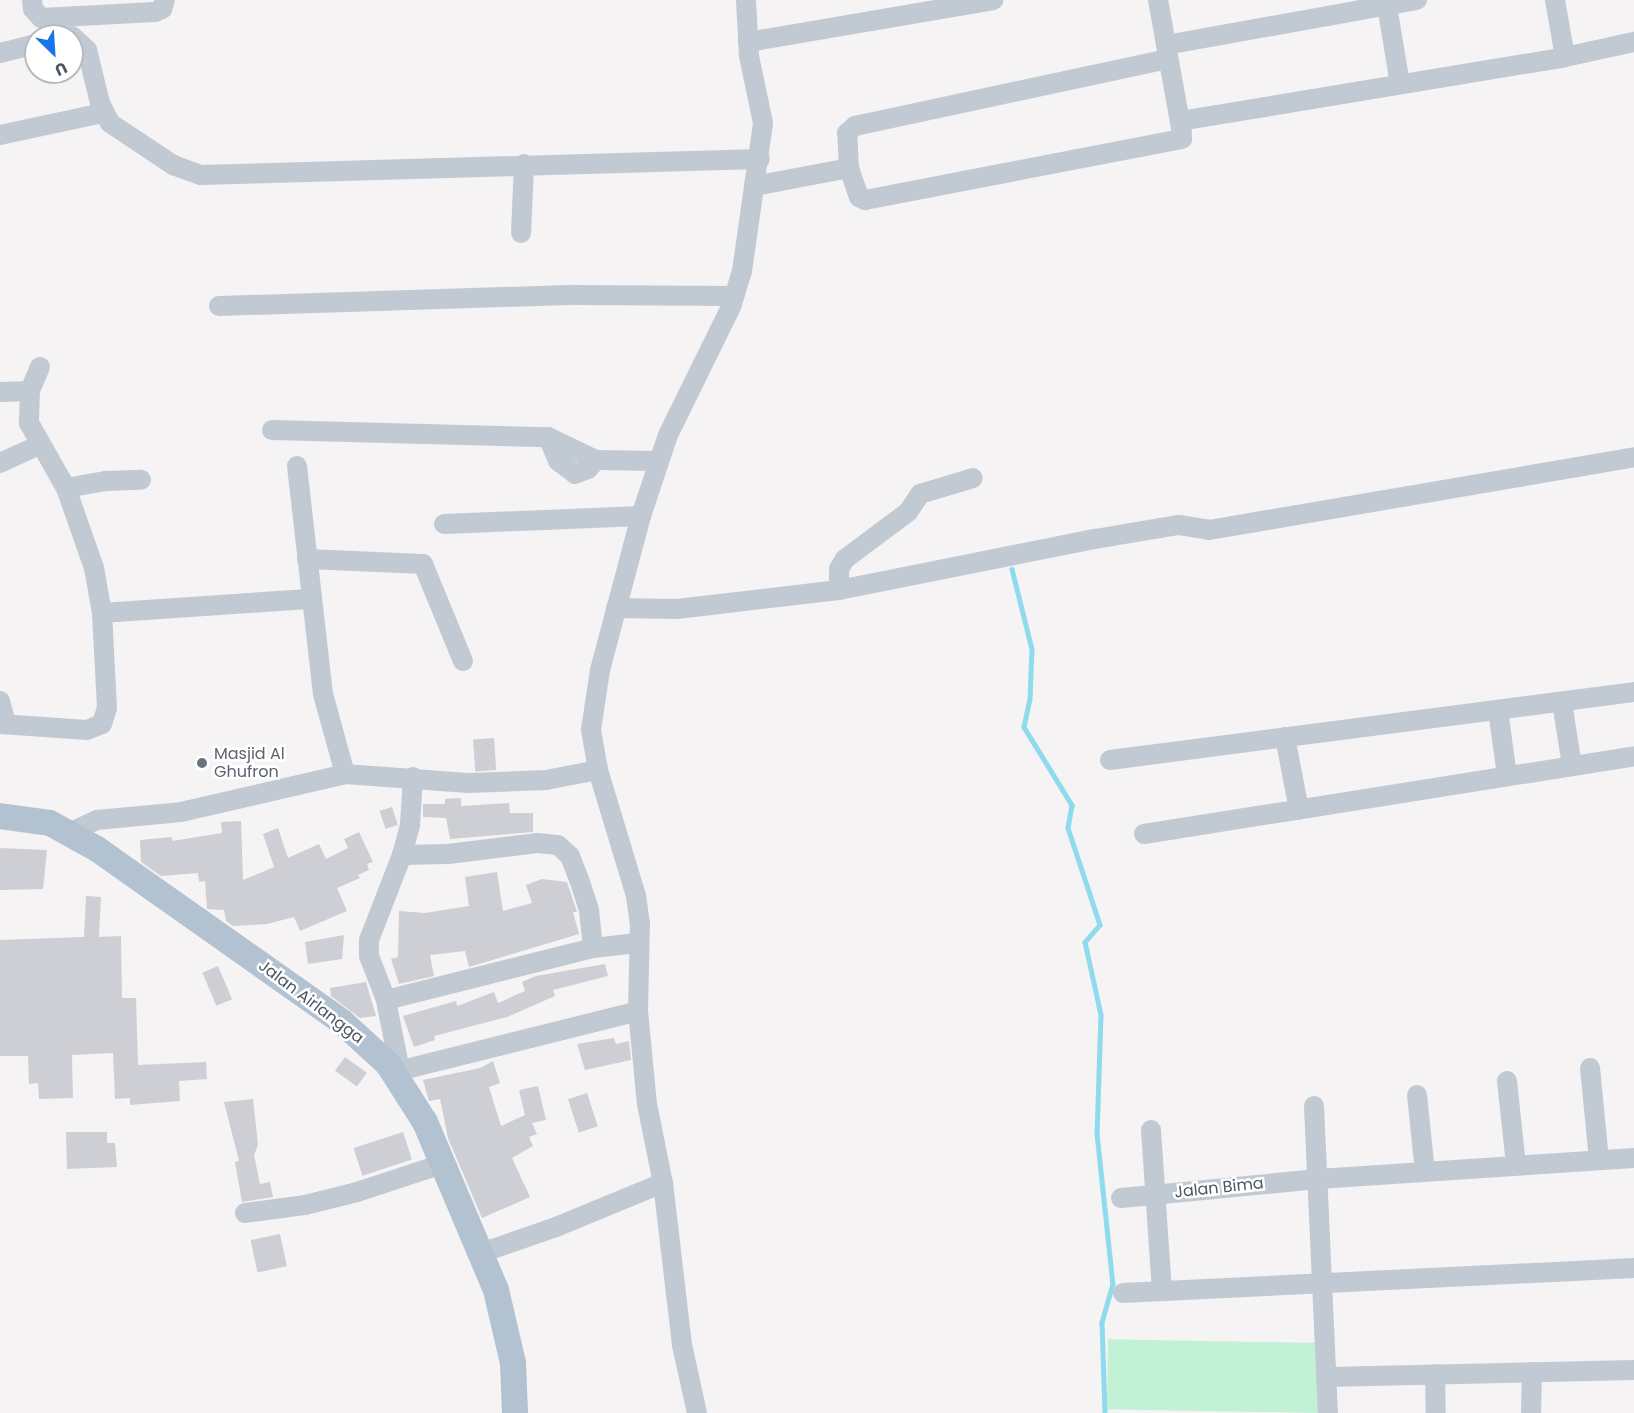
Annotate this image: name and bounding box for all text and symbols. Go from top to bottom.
north arrow [24,24,84,84]
text: U [51,56,71,82]
place label: Masjid Al Ghufron [214,744,285,782]
marker: Masjid Al Ghufron [195,756,209,770]
street label: Jalan Airlangga [255,956,367,1048]
street label: Jalan Bima [1173,1174,1265,1202]

